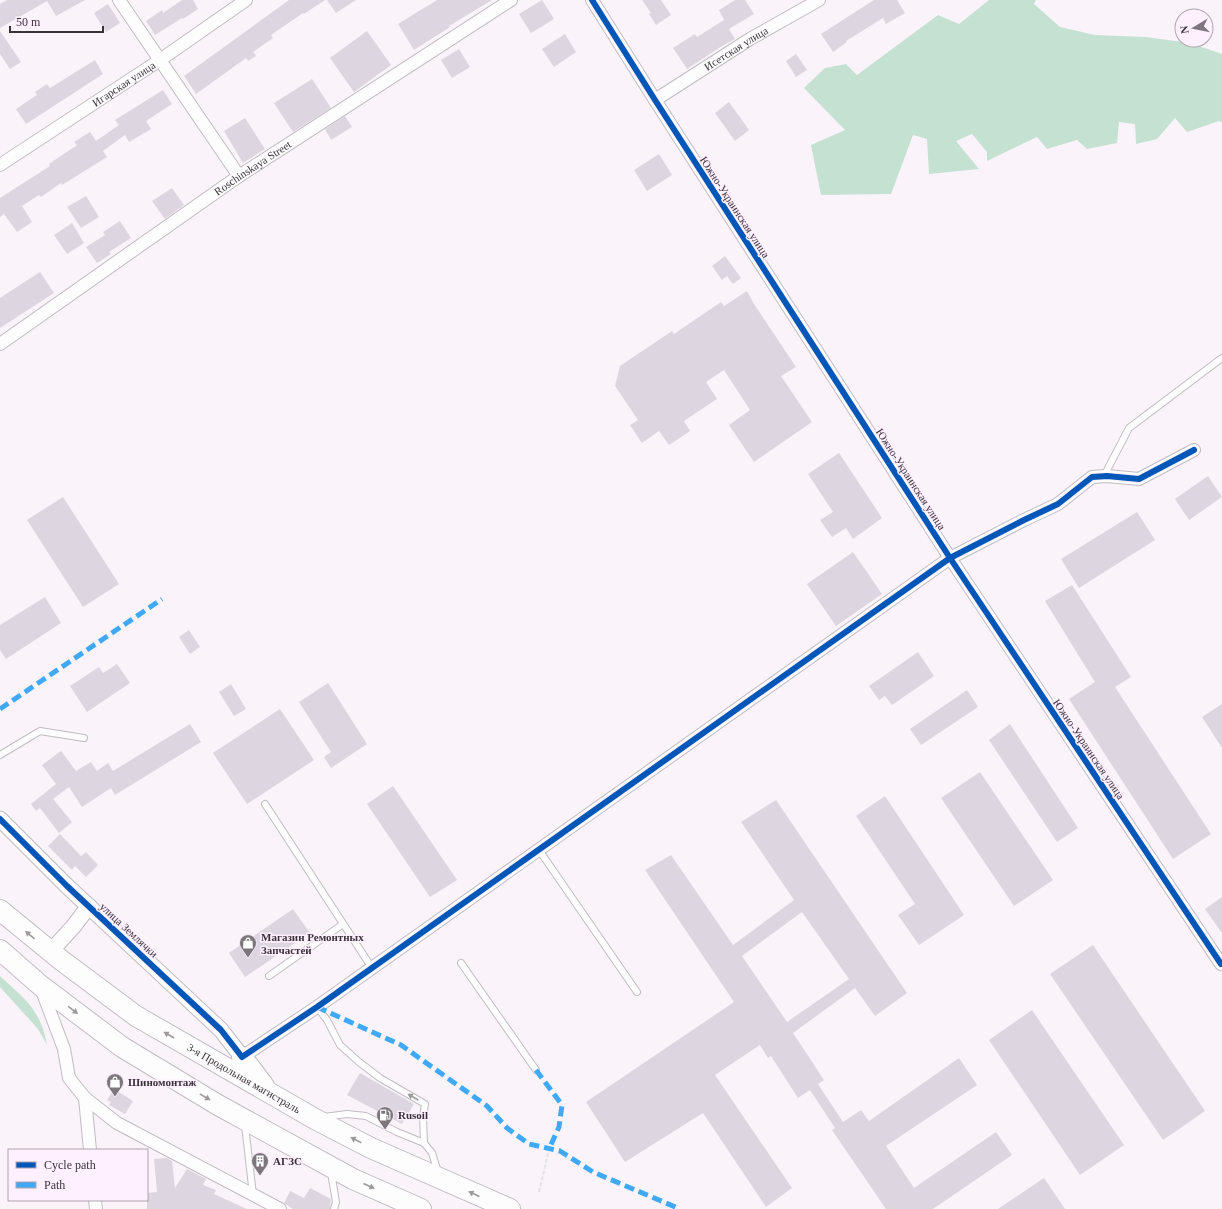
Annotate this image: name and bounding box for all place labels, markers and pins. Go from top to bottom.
place label: Магазин Ремонтных Запчастей [261,931,364,956]
shop icon: Магазин Ремонтных Запчастей [238,933,258,958]
shop icon: Шиномонтаж [105,1072,125,1097]
place label: Шиномонтаж [128,1076,196,1088]
fuel station icon: Rusoil [375,1105,395,1130]
place label: Rusoil [398,1109,428,1121]
building icon: АГЗС [250,1151,270,1176]
place label: АГЗС [273,1155,302,1167]

